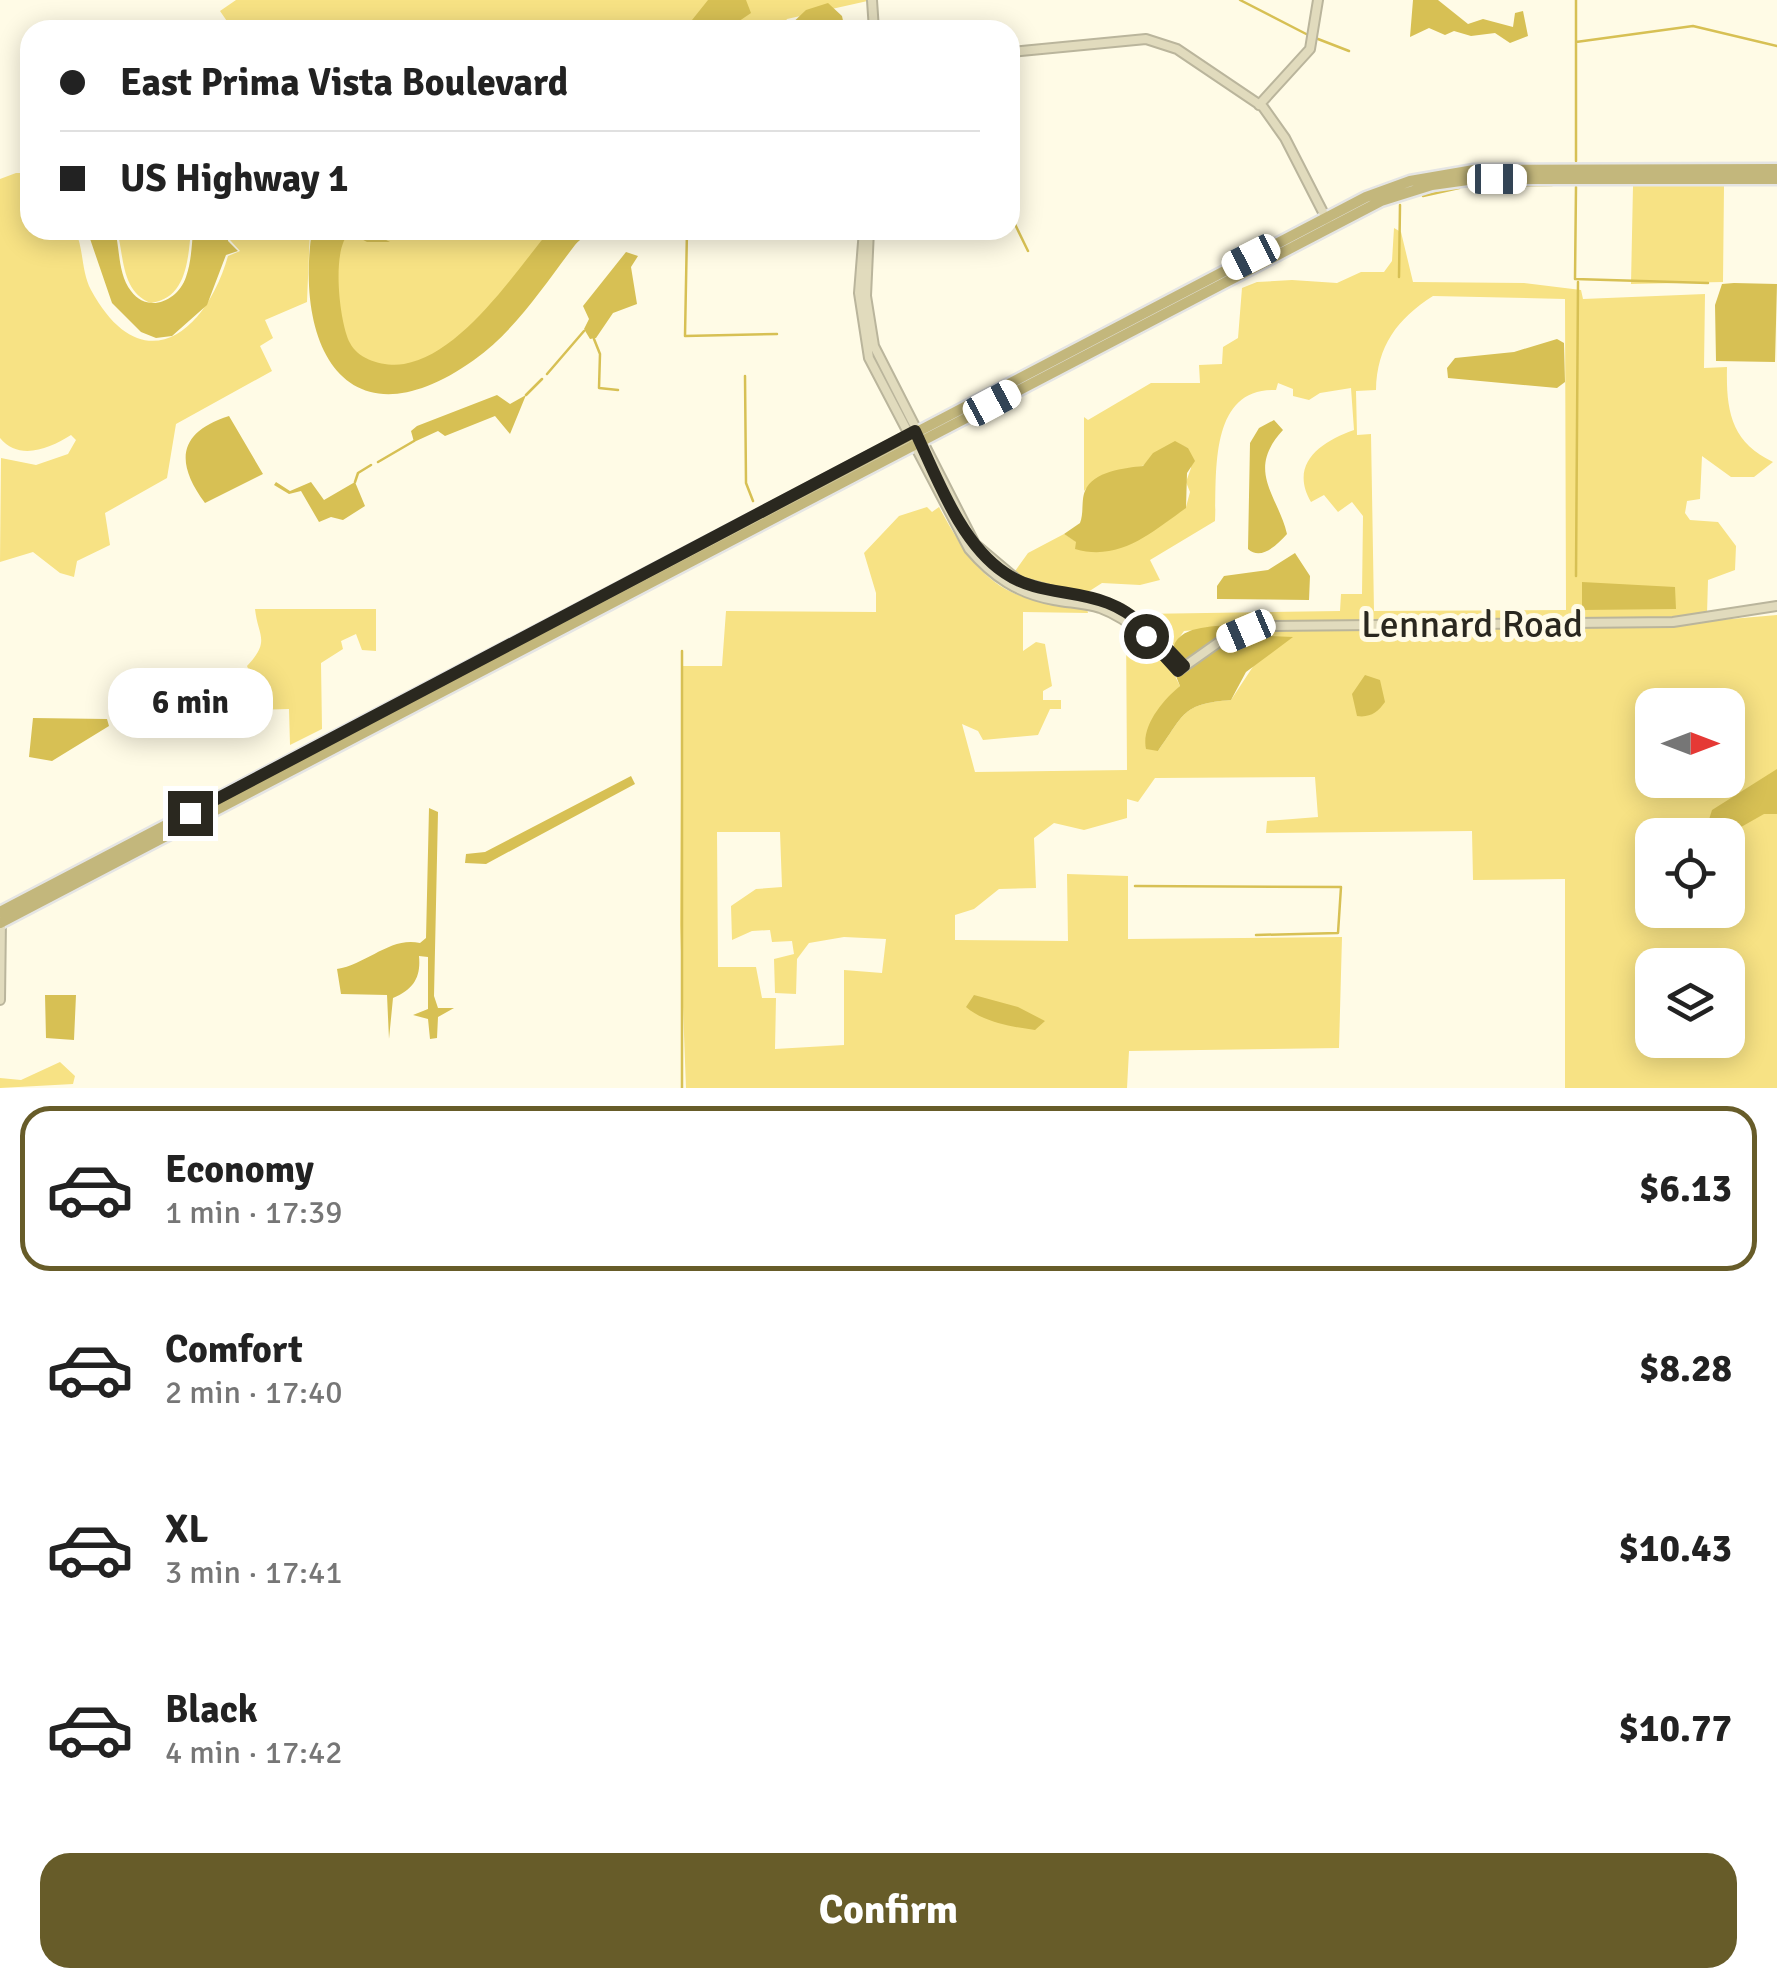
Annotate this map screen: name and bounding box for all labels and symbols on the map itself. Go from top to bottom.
car [1467,164,1527,194]
car [1217,230,1285,284]
car [958,376,1026,430]
street label: Lennard Road [1361,601,1583,648]
car [1213,605,1279,657]
route start [1124,614,1169,659]
callout: 6 min [108,668,272,738]
north arrow [1635,688,1745,798]
route end [168,791,213,836]

